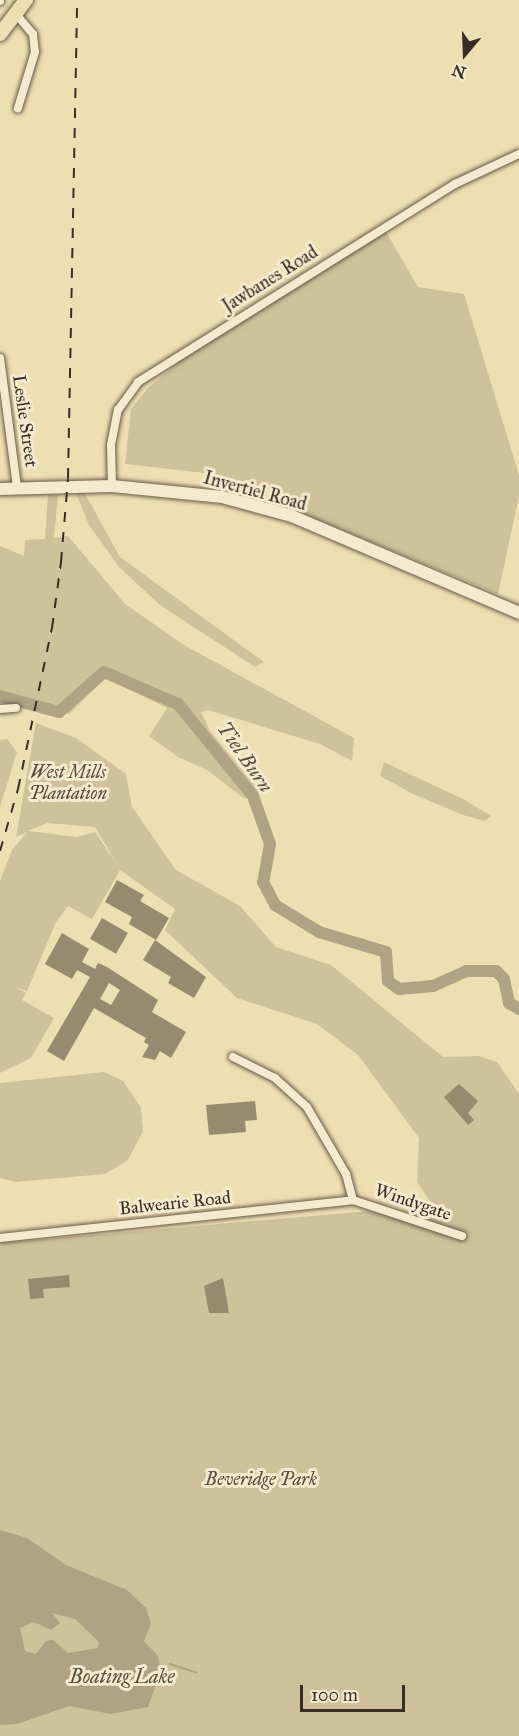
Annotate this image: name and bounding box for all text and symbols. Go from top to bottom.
north arrow [435,24,495,84]
text: N [449,60,468,83]
street label: Jawbanes Road [218,241,322,317]
street label: Leslie Street [8,373,42,469]
street label: Invertiel Road [201,467,309,515]
water label: Tiel Burn [212,717,278,797]
park label: West Mills Plantation [29,762,107,804]
street label: Windygate [372,1179,454,1225]
street label: Balwearie Road [118,1186,232,1220]
park label: Beveridge Park [205,1468,317,1490]
water label: Boating Lake [69,1664,175,1688]
scale bar [303,1673,408,1711]
text: 100 m [311,1684,358,1706]

